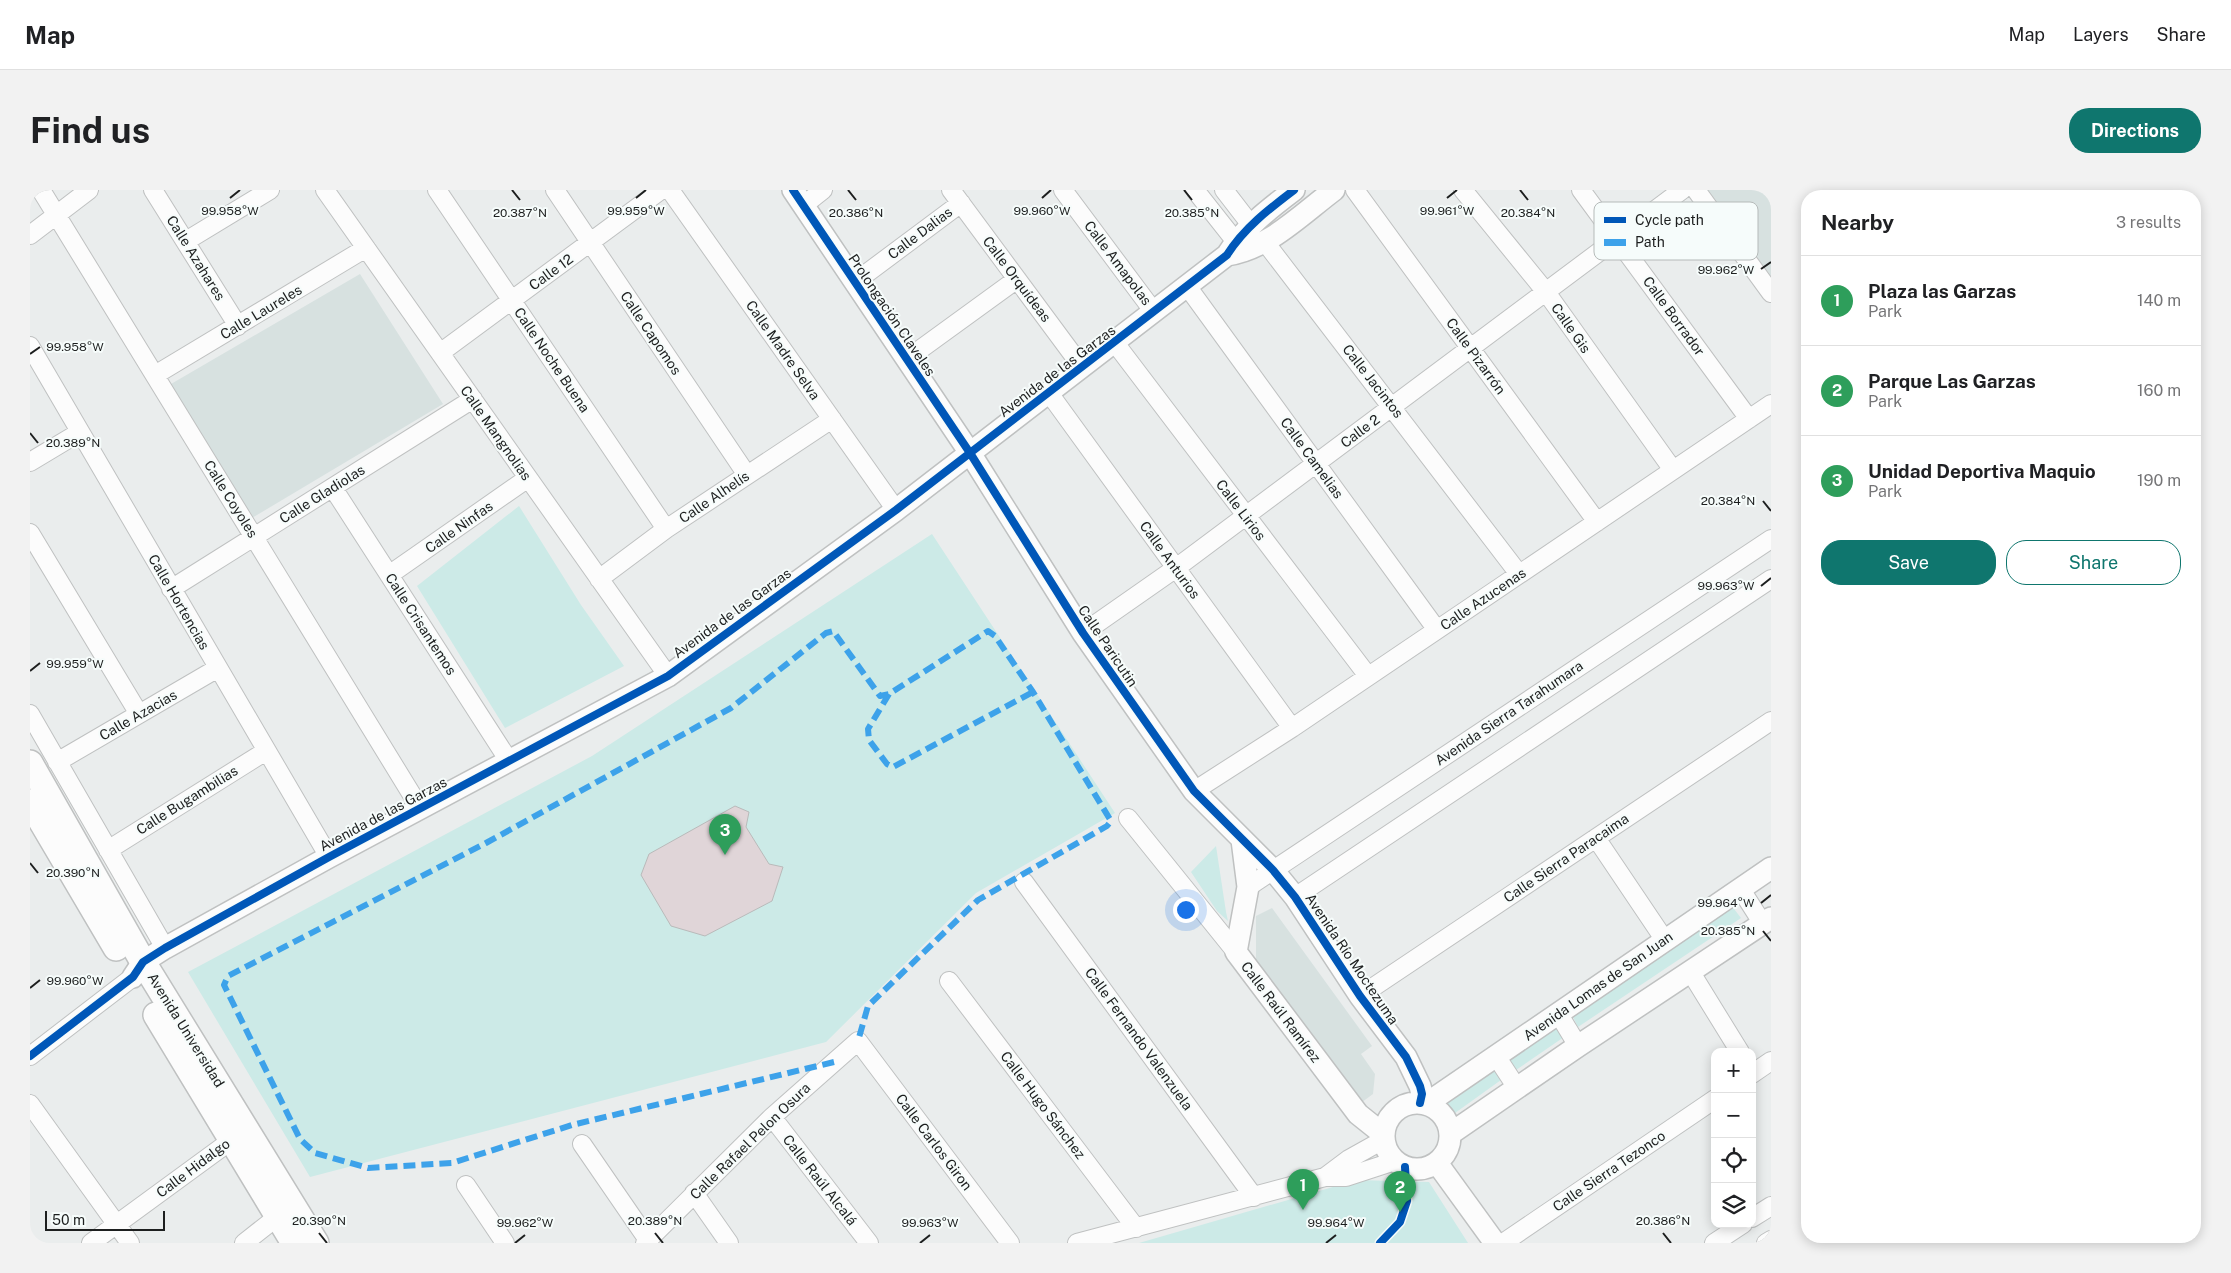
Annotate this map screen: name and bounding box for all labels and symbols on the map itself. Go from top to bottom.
legend [1594,202,1758,260]
text: 99.958°W [201,204,259,218]
text: 99.959°W [607,204,665,218]
street label: Calle Dalias [885,204,955,262]
text: 99.960°W [1014,204,1071,218]
text: 99.961°W [1420,204,1475,218]
text: 20.387°N [493,206,547,220]
text: 20.386°N [829,206,883,220]
text: 20.385°N [1165,206,1219,220]
text: 20.384°N [1501,206,1555,220]
text: Cycle path [1635,212,1704,228]
street label: Calle Azahares [163,213,229,303]
street label: Calle Amapolas [1081,218,1155,308]
street label: Calle Orquídeas [980,233,1054,325]
text: Path [1635,234,1665,250]
street label: Calle 12 [526,251,576,293]
street label: Prolongación Claveles [845,251,939,379]
text: 99.962°W [1698,263,1755,277]
street label: Calle Borrador [1640,273,1708,359]
street label: Calle Laureles [217,281,305,343]
street label: Calle Capomos [617,288,685,378]
street label: Calle Madre Selva [743,297,823,403]
street label: Calle Gis [1548,300,1594,356]
street label: Calle Noche Buena [511,305,593,415]
street label: Calle Pizarrón [1443,315,1509,397]
street label: Avenida de las Garzas [996,322,1118,420]
text: 99.958°W [46,340,104,354]
street label: Calle Jacintos [1339,341,1407,421]
street label: Calle Mangnolias [457,383,535,483]
street label: Calle 2 [1337,411,1383,451]
street label: Calle Camelias [1277,414,1347,502]
text: 20.389°N [46,436,100,450]
street label: Calle Coyoles [201,457,261,541]
street label: Calle Gladiolas [276,461,368,527]
street label: Calle Alhelís [676,468,752,526]
street label: Calle Lirios [1213,476,1269,544]
text: 20.384°N [1701,494,1755,508]
street label: Calle Ninfas [422,498,496,556]
street label: Calle Anturios [1137,518,1203,602]
street label: Calle Hortencias [145,552,213,652]
street label: Avenida de las Garzas [670,565,794,661]
street label: Calle Azucenas [1437,565,1529,633]
street label: Calle Crisantemos [382,570,460,678]
text: 99.963°W [1698,579,1755,593]
street label: Calle Paricutin [1075,602,1141,690]
text: 99.959°W [46,657,104,671]
street label: Avenida Sierra Tarahumara [1432,657,1586,769]
street label: Calle Azacias [96,686,180,744]
street label: Calle Bugambilias [133,762,241,838]
street label: Avenida de las Garzas [317,774,449,854]
street label: Calle Sierra Paracaima [1501,810,1631,906]
pin: 3 [709,814,741,855]
text: 20.390°N [46,866,100,880]
street label: Avenida Río Moctezuma [1302,891,1402,1027]
text: 99.964°W [1697,896,1755,910]
your location [1173,897,1199,923]
text: 20.385°N [1701,924,1755,938]
street label: Avenida Lomas de San Juan [1520,928,1676,1044]
street label: Calle Raúl Ramírez [1238,959,1324,1066]
street label: Calle Fernando Valenzuela [1082,965,1196,1113]
street label: Avenida Universidad [144,970,228,1090]
text: 99.960°W [47,974,104,988]
street label: Calle Hugo Sánchez [997,1048,1089,1162]
street label: Calle Rafael Pelon Osura [687,1079,813,1203]
street label: Calle Carlos Giron [893,1091,975,1193]
street label: Calle Sierra Tezonco [1550,1127,1668,1215]
street label: Calle Raúl Alcalá [780,1132,860,1228]
street label: Calle Hidalgo [153,1135,233,1201]
pin: 1 [1287,1169,1319,1210]
pin: 2 [1384,1171,1416,1212]
scale bar [45,1208,165,1231]
text: 20.390°N [292,1214,346,1228]
text: 20.389°N [628,1214,682,1228]
text: 20.386°N [1636,1214,1690,1228]
text: 99.962°W [497,1216,554,1230]
text: 99.963°W [902,1216,959,1230]
text: 99.964°W [1307,1216,1365,1230]

